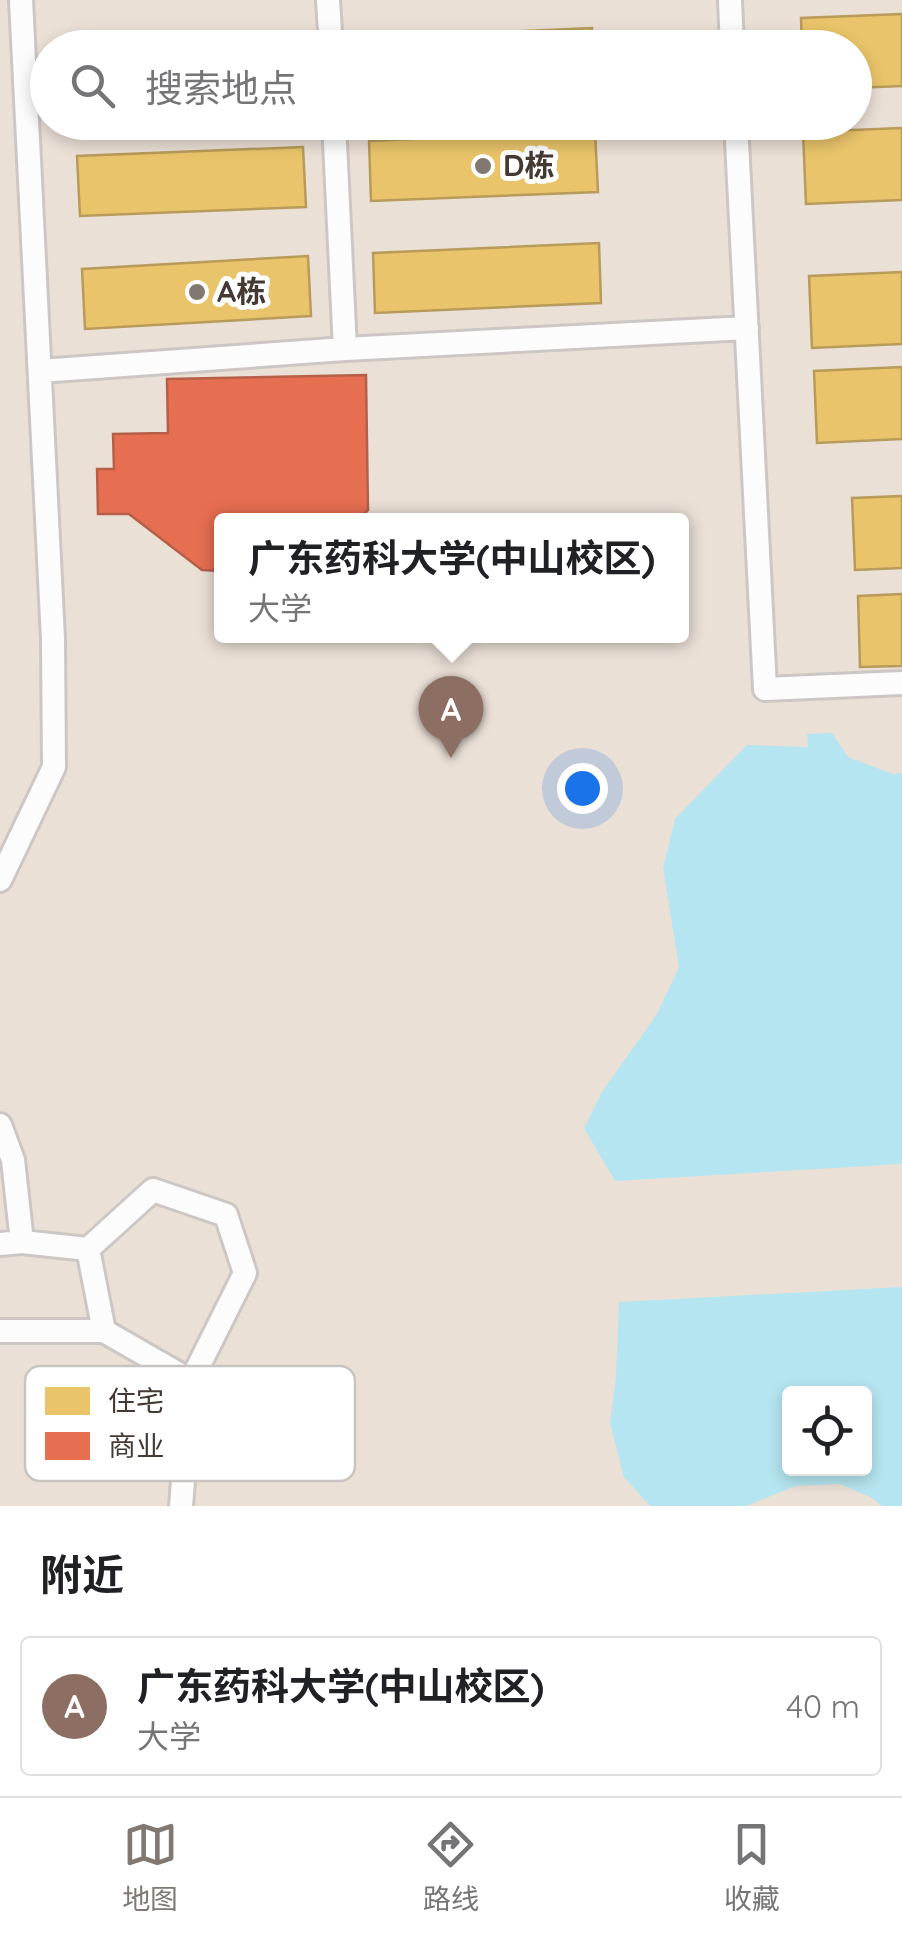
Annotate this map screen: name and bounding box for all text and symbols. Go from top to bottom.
search box [30,30,872,140]
icon: search [65,58,120,113]
text: 搜索地点 [145,64,297,112]
place label: D栋 [503,146,554,184]
marker: D栋 [472,155,494,177]
place label: A栋 [217,272,266,310]
marker: A栋 [186,281,208,303]
popup [214,513,689,643]
text: 广东药科大学(中山校区) [248,534,655,582]
text: 大学 [248,588,312,628]
pin: A [418,676,484,758]
your location [557,763,608,814]
legend [25,1366,355,1481]
text: 住宅 [108,1383,164,1418]
map controls [782,1386,872,1476]
button: locate [782,1386,872,1476]
text: 商业 [108,1428,164,1463]
text: 附近 [40,1548,124,1601]
text: 广东药科大学(中山校区) [137,1662,544,1710]
text: A [64,1686,85,1726]
text: 40 m [786,1686,860,1726]
text: 大学 [137,1716,201,1756]
tab: 地图 [122,1817,178,1917]
tab: 路线 [423,1817,479,1917]
tab: 收藏 [724,1817,780,1917]

